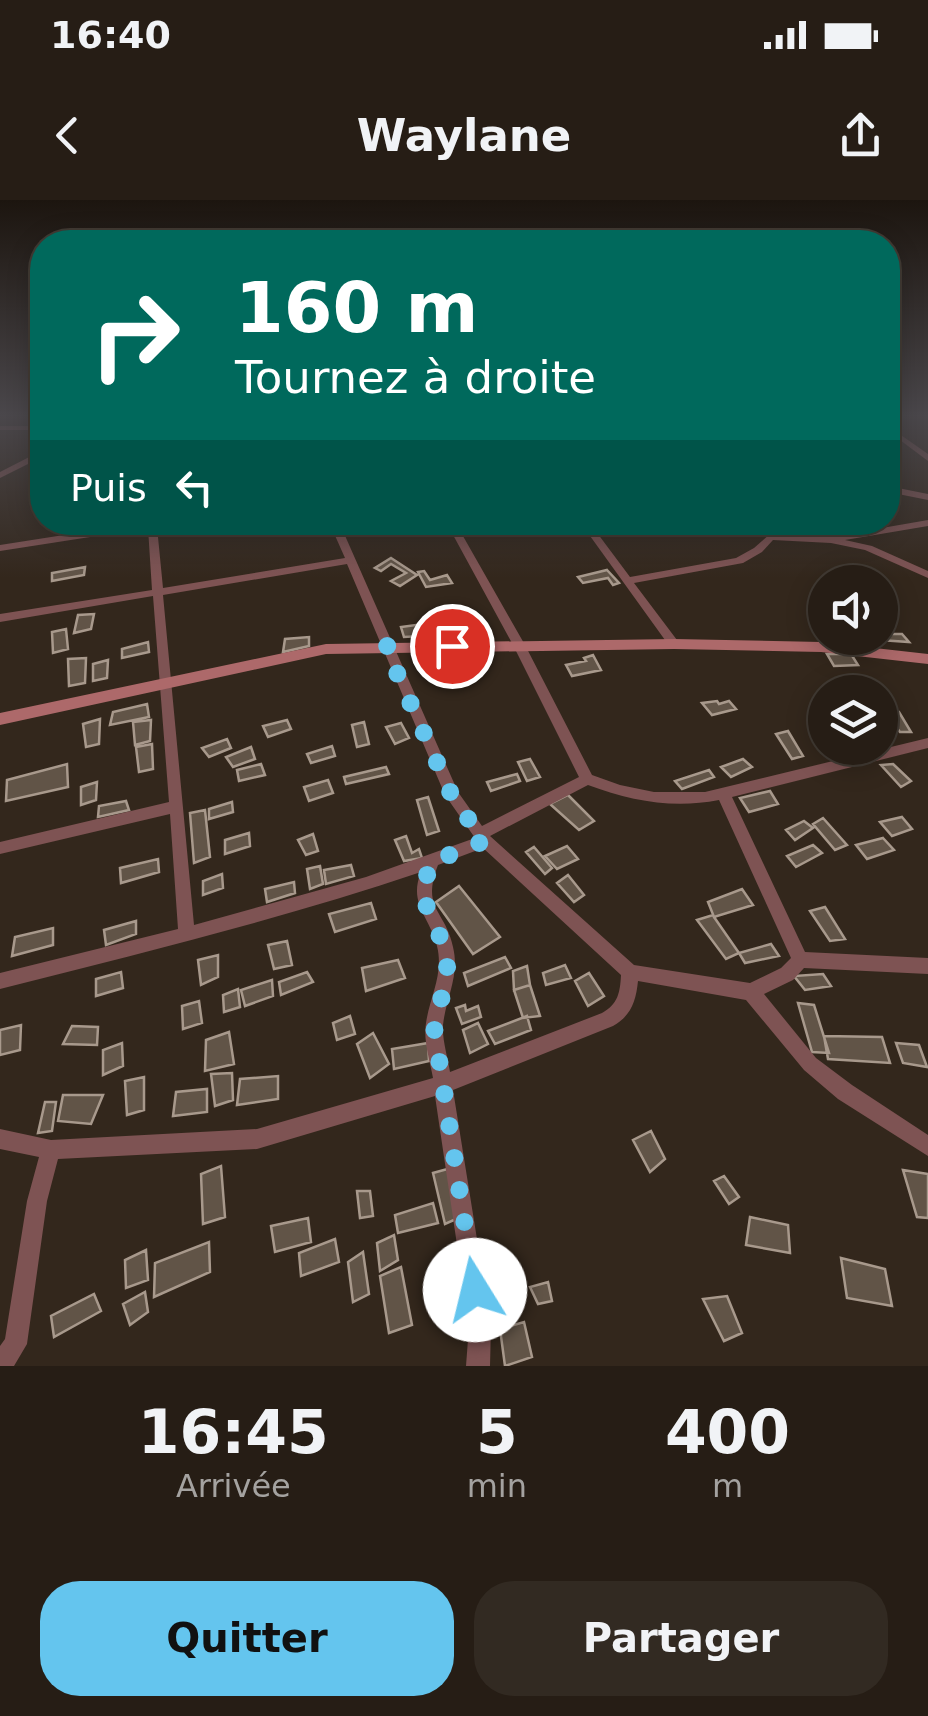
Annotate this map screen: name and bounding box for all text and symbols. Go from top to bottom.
text: 16:40 [50,13,171,57]
icon: back [40,108,95,163]
icon: share [833,108,888,163]
text: Waylane [357,109,571,162]
text: 160 m [235,267,478,349]
icon: right [70,270,200,400]
text: Tournez à droite [235,351,596,404]
icon: left [167,460,222,515]
text: Puis [70,466,147,510]
map controls [808,565,898,765]
button: sound [808,565,898,655]
pin [410,604,495,689]
icon: arrive [425,619,480,674]
button: layers [808,675,898,765]
position arrow [423,1238,527,1342]
text: 16:45 [138,1397,329,1467]
text: 5 [476,1397,518,1467]
text: 400 [665,1397,790,1467]
text: Arrivée [176,1467,291,1505]
text: min [467,1467,527,1505]
text: m [712,1467,743,1505]
button: Quitter [40,1581,454,1696]
button: Partager [474,1581,888,1696]

